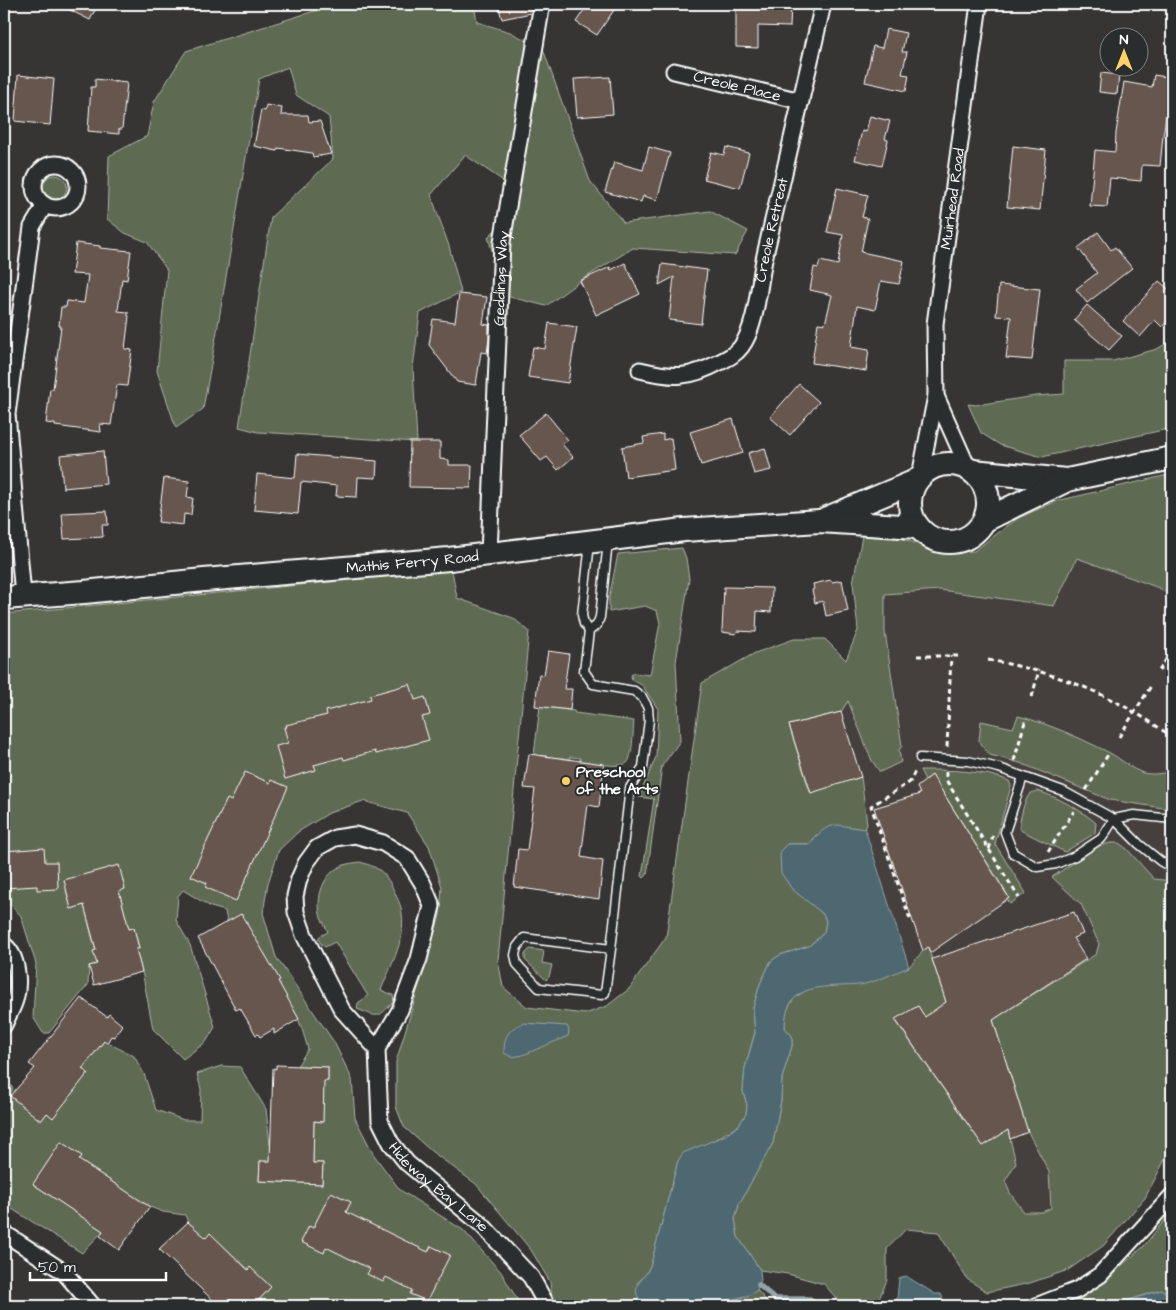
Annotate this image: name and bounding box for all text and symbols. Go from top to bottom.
north arrow [1098,28,1148,78]
text: N [1120,30,1129,50]
street label: Creole Place [691,66,783,107]
street label: Muirhead Road [935,147,970,251]
street label: Creole Retreat [750,175,794,284]
street label: Geddings Way [489,229,516,326]
street label: Mathis Ferry Road [345,545,480,579]
place label: Preschool of the Arts [576,762,659,800]
marker: Preschool of the Arts [560,775,572,787]
street label: Hideway Bay Lane [383,1138,493,1237]
scale bar [30,1250,166,1282]
text: 50 m [38,1257,76,1278]

